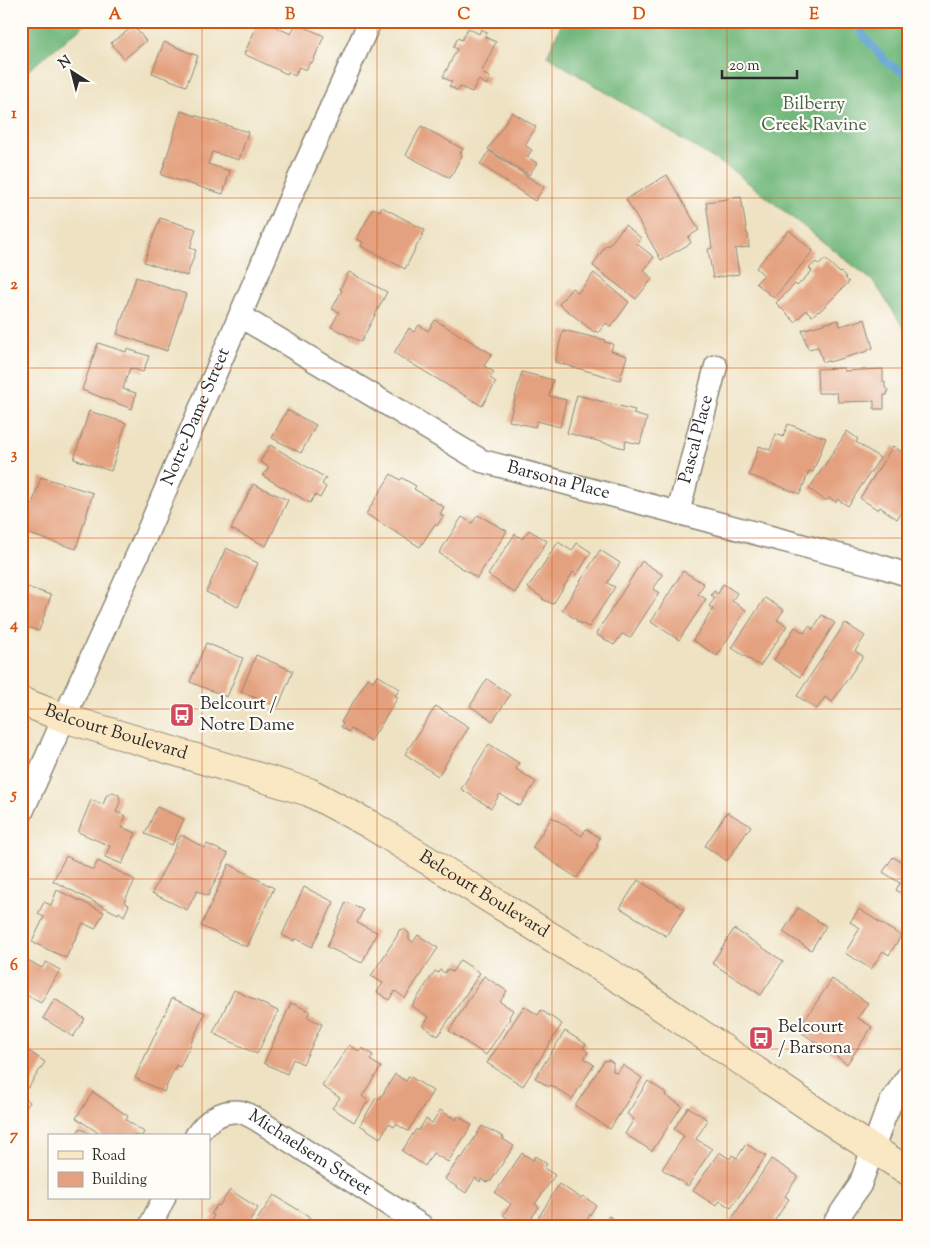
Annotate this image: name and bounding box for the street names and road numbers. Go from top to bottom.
street label: Notre-Dame Street [156,344,237,490]
street label: Pascal Place [673,392,721,486]
street label: Barsona Place [504,455,613,507]
street label: Belcourt Boulevard [40,698,190,767]
street label: Belcourt Boulevard [414,845,554,945]
street label: Michaelsem Street [243,1104,376,1203]

